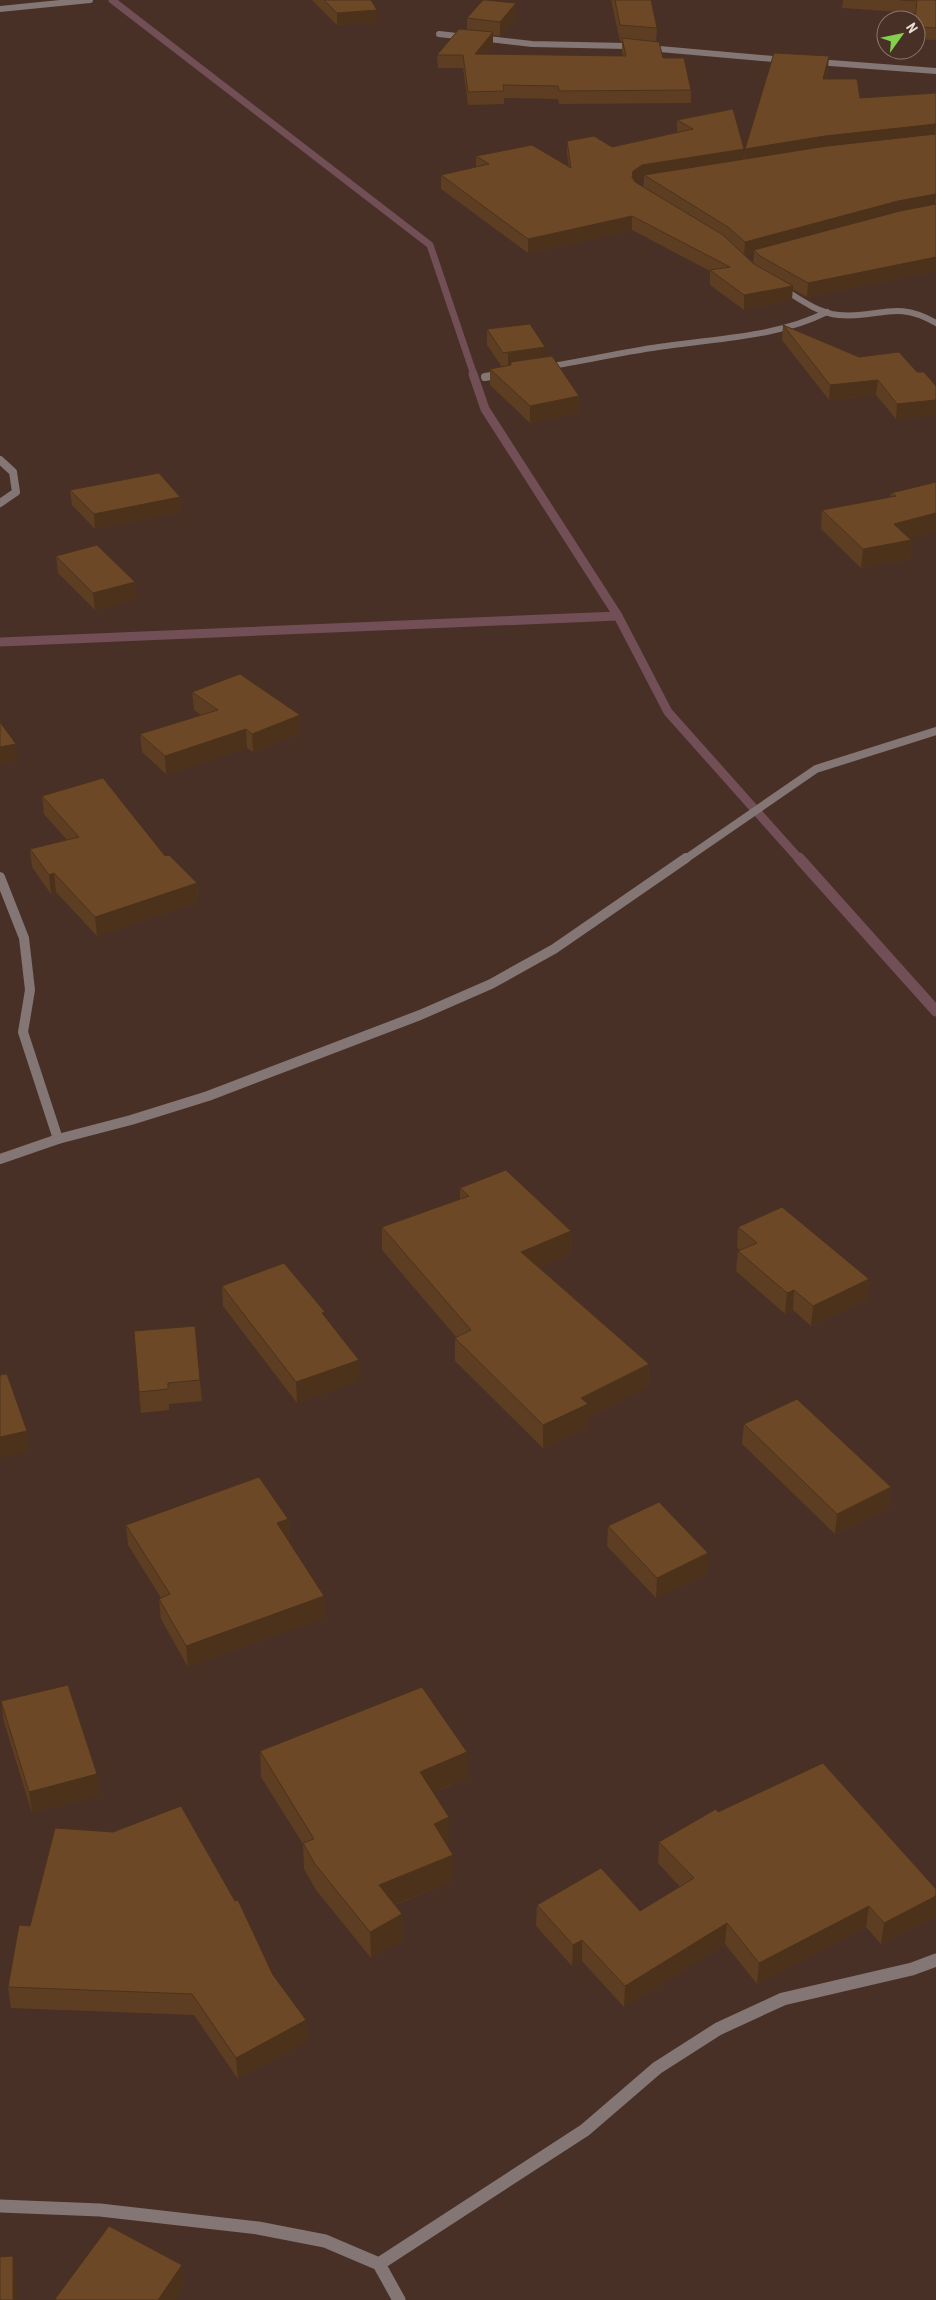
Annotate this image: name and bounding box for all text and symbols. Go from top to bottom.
north arrow [876,10,926,60]
text: N [903,20,921,36]

